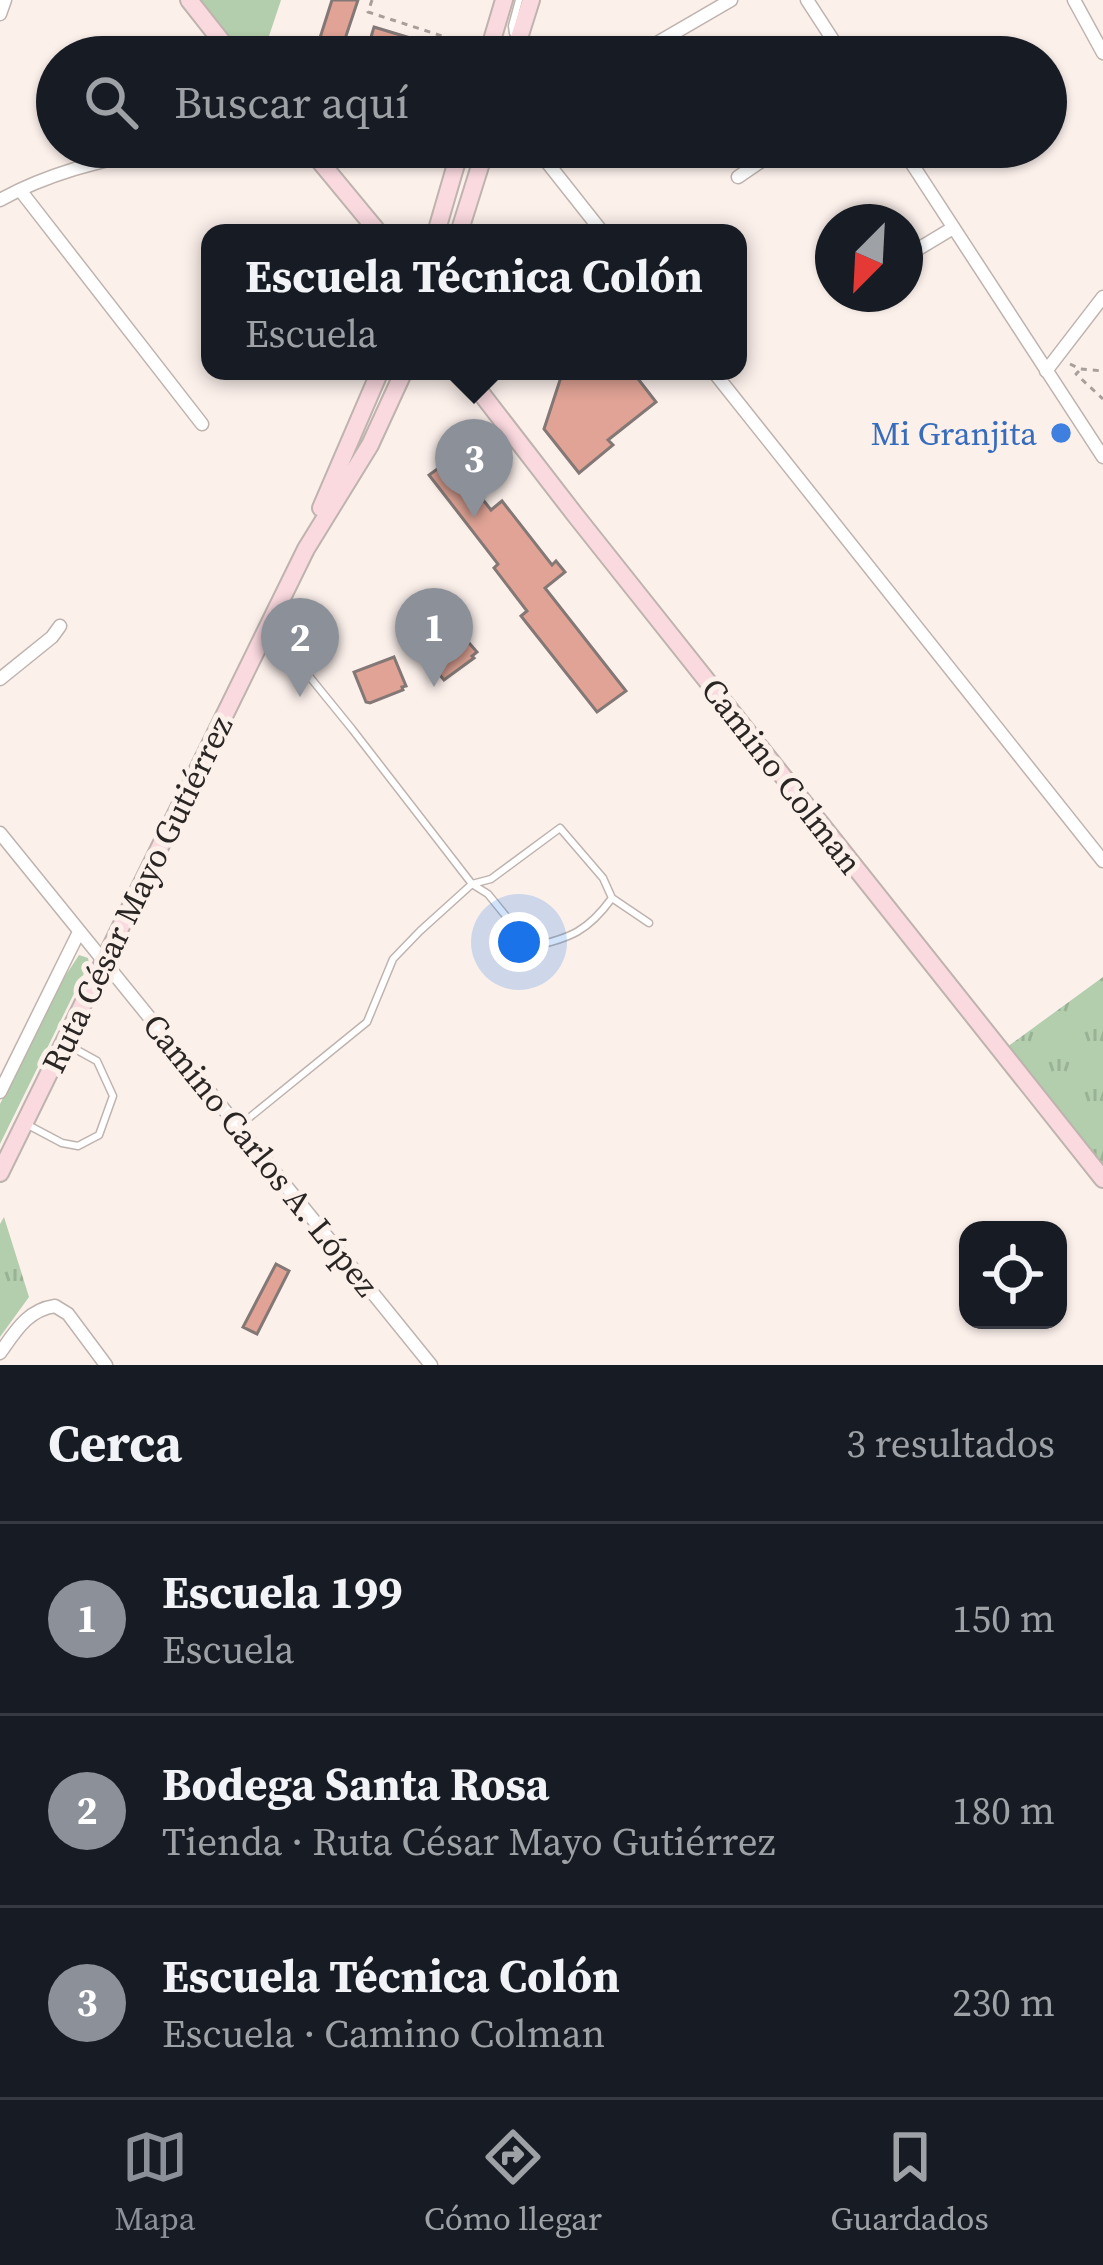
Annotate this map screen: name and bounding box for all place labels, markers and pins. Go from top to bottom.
place label: Mi Granjita [870,411,1037,456]
pin: 3 [435,419,513,518]
marker: Mi Granjita [1048,420,1074,446]
pin: 1 [395,588,473,687]
pin: 2 [261,598,339,697]

